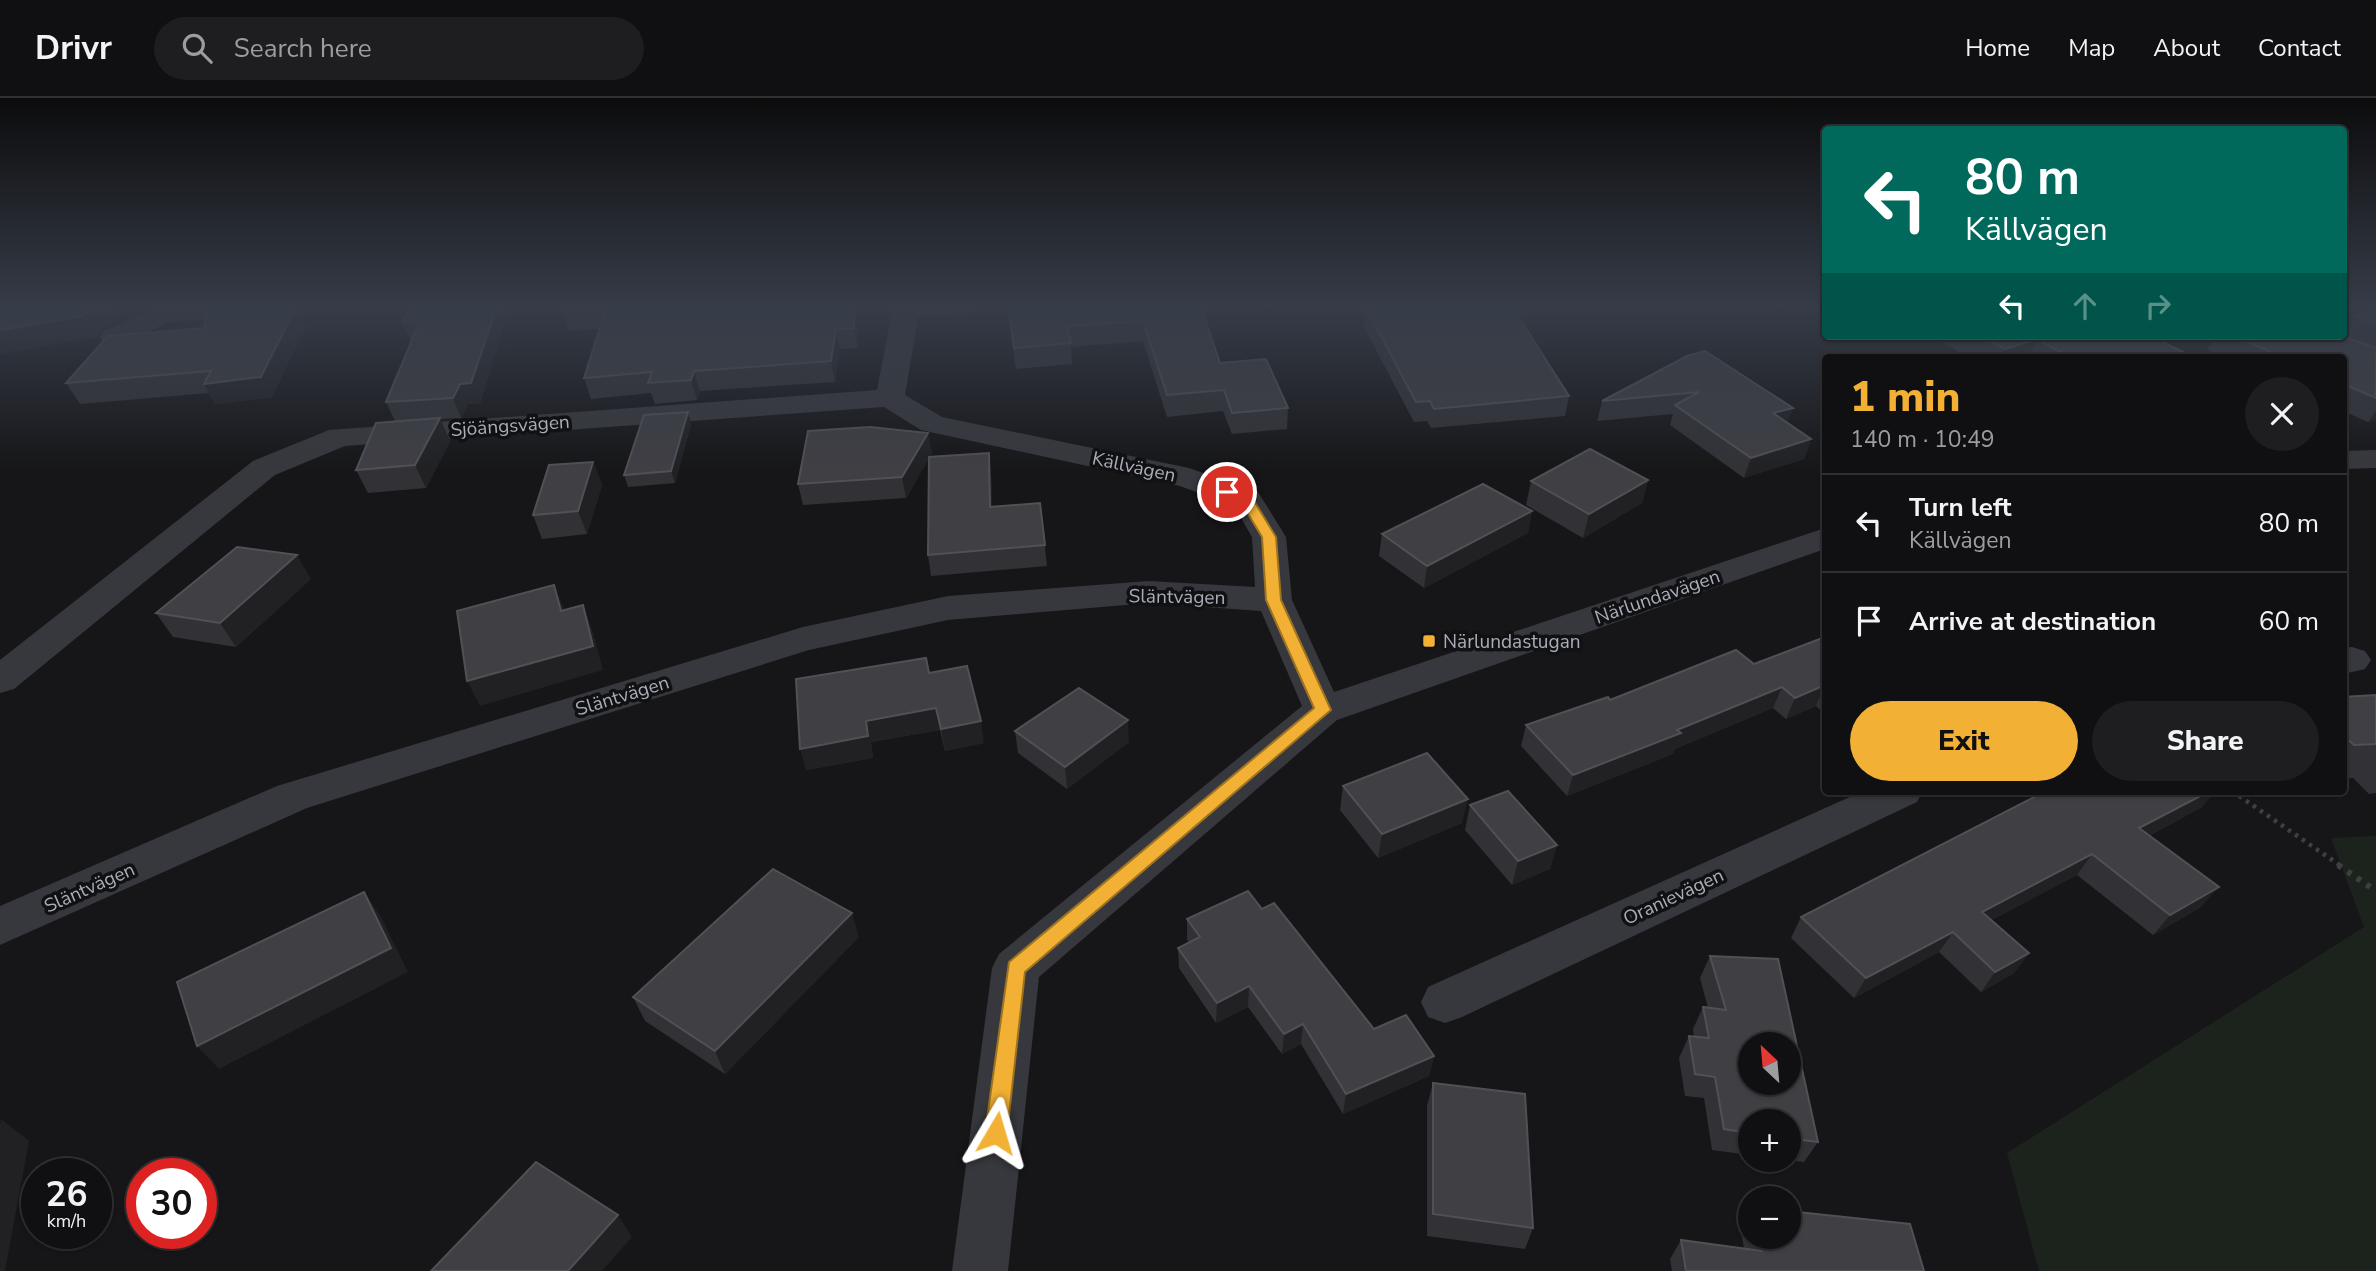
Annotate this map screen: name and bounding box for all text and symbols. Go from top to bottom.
search box [154,17,644,80]
text: Drivr [35,26,112,71]
icon: search [178,29,216,67]
text: Search here [234,31,372,66]
text: Home [1965,32,2030,64]
text: Map [2068,32,2115,64]
text: About [2153,32,2220,64]
text: Contact [2258,32,2341,64]
text: 80 m [1965,144,2080,211]
icon: left [1850,154,1941,245]
text: Källvägen [1965,208,2108,251]
icon: left [1993,287,2031,325]
icon: ahead [2066,287,2104,325]
icon: right [2139,287,2177,325]
text: 1 min [1850,369,1960,426]
button: close [2245,377,2319,451]
street label: Sjöängsvägen [450,409,571,443]
text: 140 m · 10:49 [1850,424,1995,455]
street label: Källvägen [1090,445,1178,488]
pin [1197,462,1257,522]
icon: arrive [1208,473,1246,511]
text: Turn left [1909,490,2012,525]
icon: left [1850,504,1888,542]
text: 80 m [2259,506,2319,541]
text: Källvägen [1909,525,2012,556]
street label: Närlundavägen [1591,563,1723,631]
street label: Släntvägen [1128,583,1226,611]
icon: arrive [1850,602,1888,640]
text: Arrive at destination [1909,604,2156,639]
text: 60 m [2259,604,2319,639]
place label: Närlundastugan [1443,629,1581,655]
marker: Närlundastugan [1421,633,1437,649]
street label: Släntvägen [572,669,672,723]
button: Exit [1850,701,2078,781]
button: Share [2092,701,2319,781]
street label: Släntvägen [40,856,139,919]
street label: Oranievägen [1619,862,1728,932]
north arrow [1738,1032,1801,1096]
map controls [1738,1032,1801,1249]
position arrow [959,1096,1033,1170]
button: + [1738,1109,1801,1172]
speed limit sign: 30 [126,1158,217,1249]
text: 26 [45,1171,88,1218]
button: − [1738,1186,1801,1249]
text: km/h [47,1209,86,1233]

